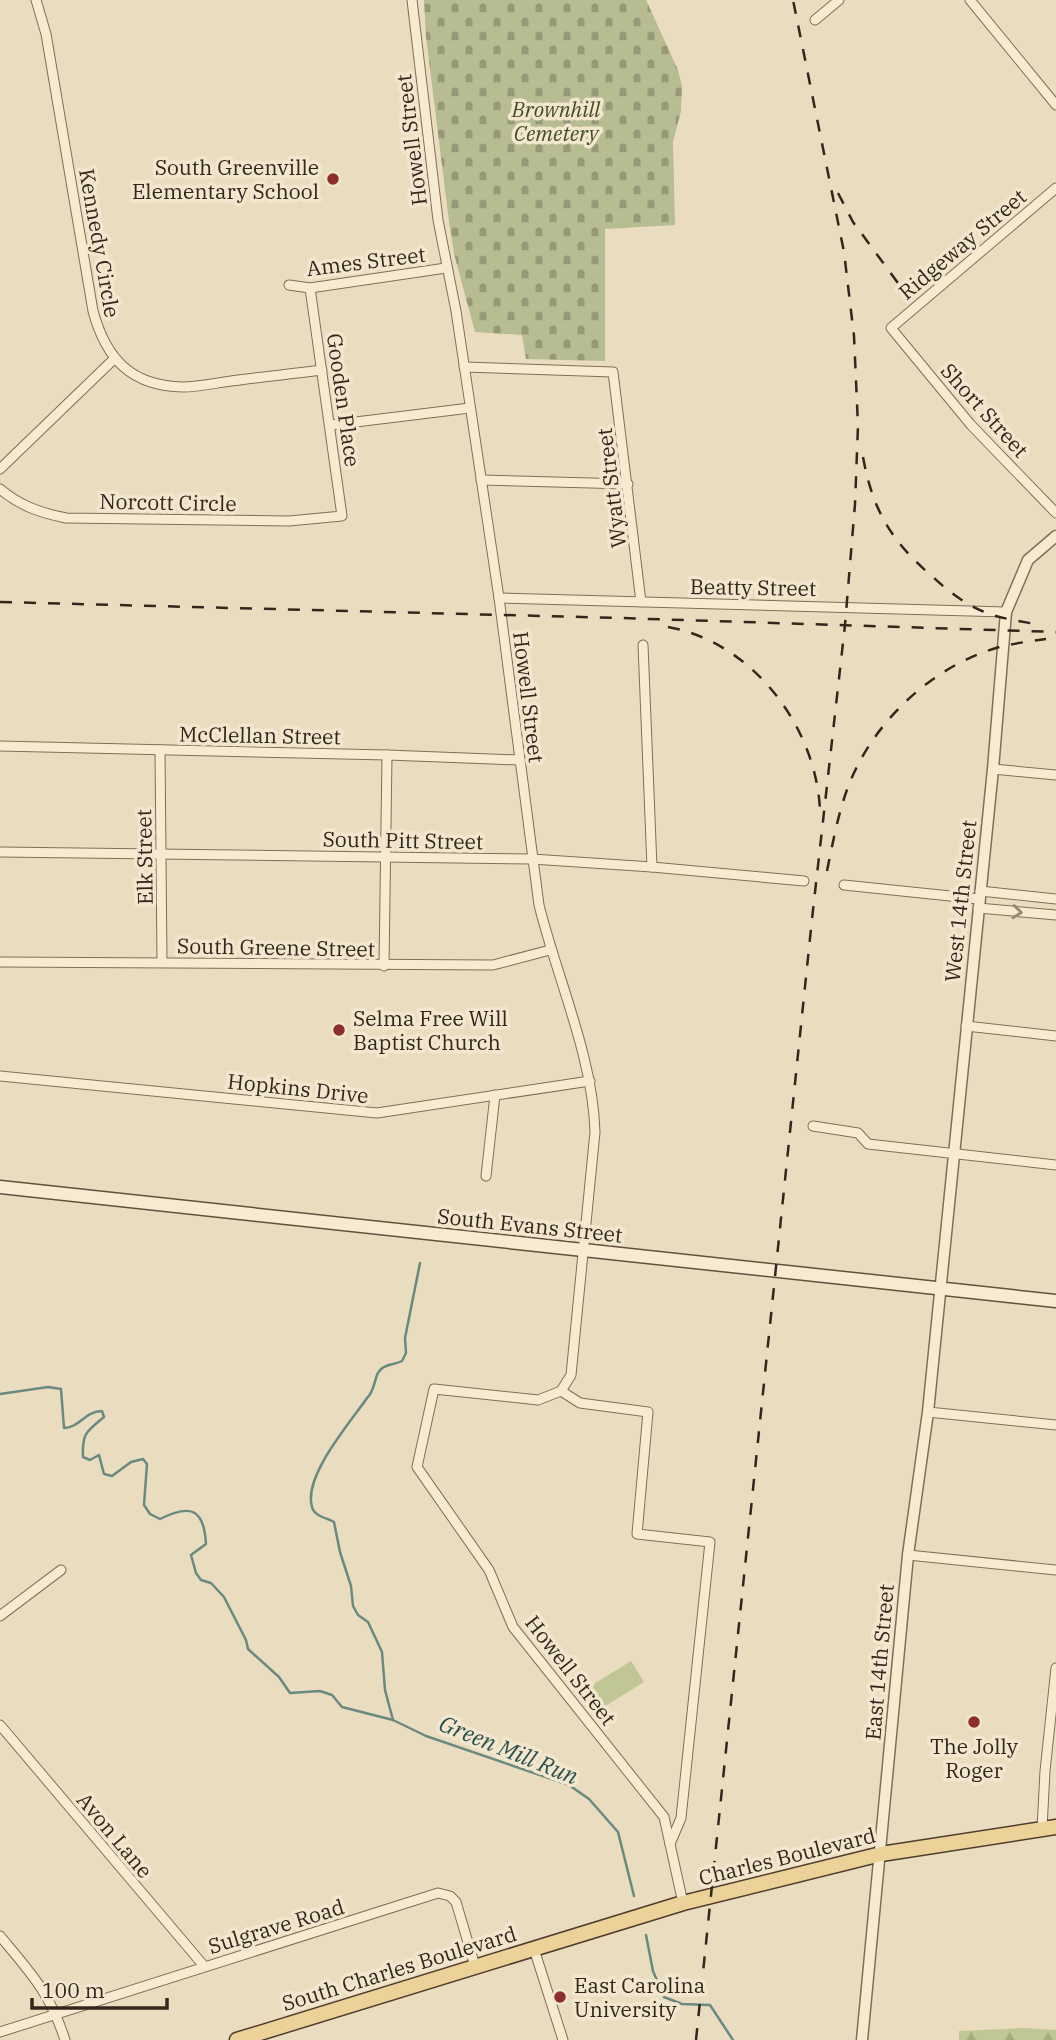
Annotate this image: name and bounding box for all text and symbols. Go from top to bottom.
street label: Howell Street [389,73,433,207]
park label: Brownhill Cemetery [511,95,601,147]
place label: South Greenville Elementary School [132,153,319,205]
street label: Kennedy Circle [73,166,127,320]
marker: South Greenville Elementary School [325,171,341,187]
street label: Ridgeway Street [892,182,1032,306]
street label: Ames Street [305,240,427,282]
street label: Gooden Place [321,332,367,468]
street label: Short Street [935,357,1035,463]
street label: Wyatt Street [590,426,632,550]
street label: Norcott Circle [99,487,237,517]
street label: Beatty Street [690,572,816,602]
street label: Howell Street [507,630,551,764]
street label: McClellan Street [179,720,341,750]
street label: Elk Street [129,809,159,905]
street label: West 14th Street [938,819,982,983]
street label: South Pitt Street [322,825,484,855]
one-way arrow [1011,904,1023,919]
street label: South Greene Street [177,931,375,963]
place label: Selma Free Will Baptist Church [353,1004,508,1056]
marker: Selma Free Will Baptist Church [331,1022,347,1038]
street label: Hopkins Drive [226,1067,370,1109]
street label: South Evans Street [436,1201,624,1249]
street label: East 14th Street [858,1583,900,1741]
street label: Howell Street [519,1609,623,1731]
water label: Green Mill Run [435,1708,583,1790]
marker: The Jolly Roger [966,1714,982,1730]
place label: The Jolly Roger [930,1732,1019,1784]
street label: Avon Lane [71,1786,159,1884]
street label: Charles Boulevard [696,1820,878,1891]
street label: Sulgrave Road [205,1892,348,1960]
street label: South Charles Boulevard [278,1919,520,2017]
scale bar [32,1966,166,2010]
place label: East Carolina University [574,1971,705,2023]
text: 100 m [42,1976,105,2004]
marker: East Carolina University [552,1989,568,2005]

